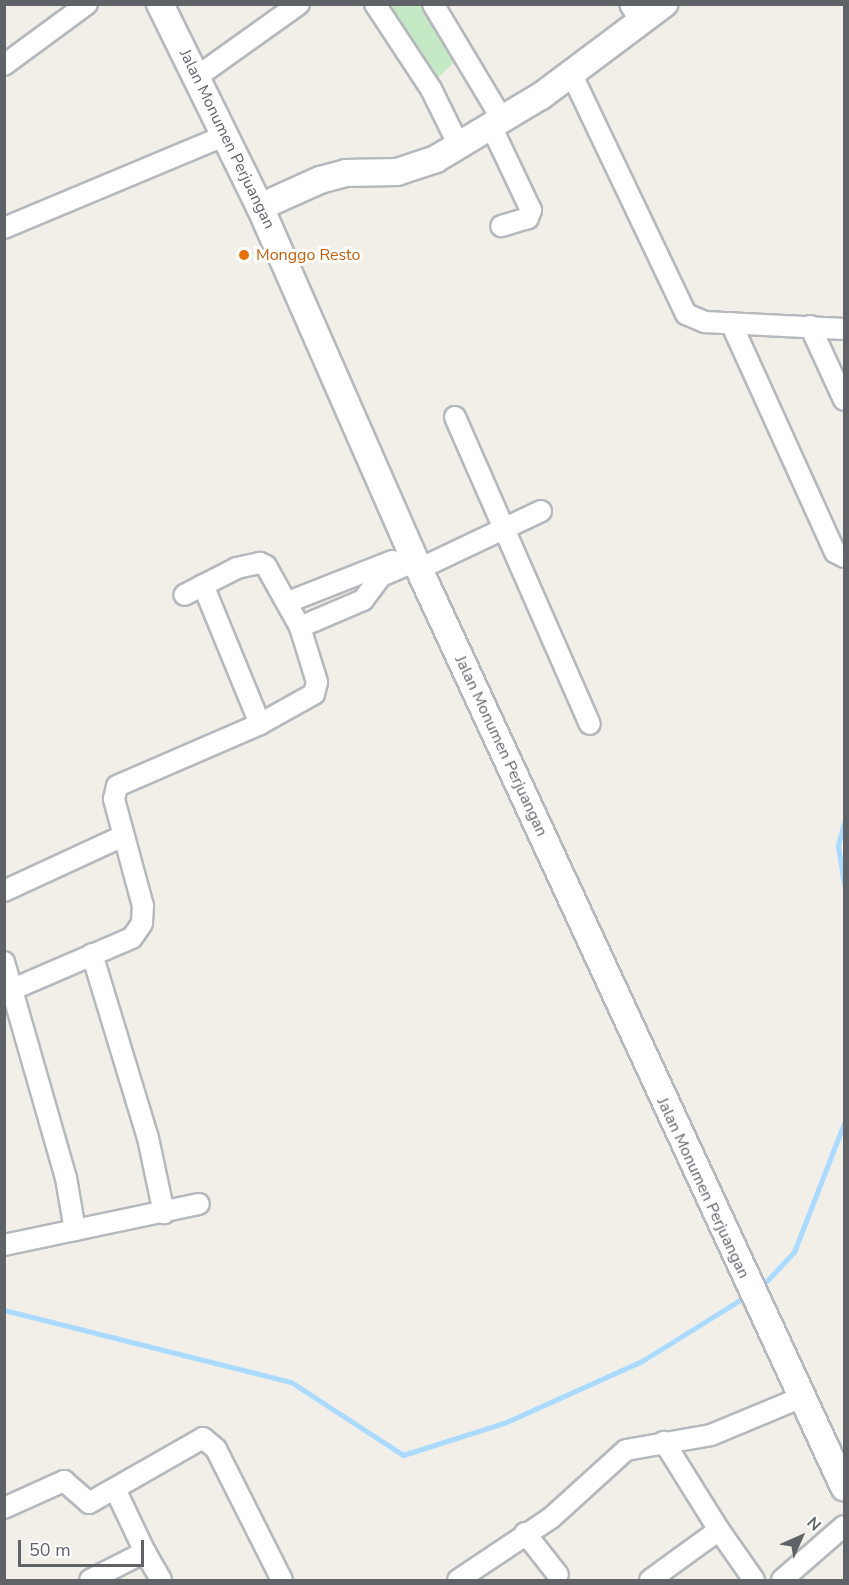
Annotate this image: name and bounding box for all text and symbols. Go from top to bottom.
street label: Jalan Monumen Perjuangan [175,46,279,232]
place label: Monggo Resto [256,245,360,265]
marker: Monggo Resto [237,248,251,262]
street label: Jalan Monumen Perjuangan [451,652,551,840]
street label: Jalan Monumen Perjuangan [653,1094,753,1282]
north arrow [771,1507,831,1567]
text: N [802,1512,826,1536]
scale bar [21,1528,147,1566]
text: 50 m [29,1538,71,1562]

